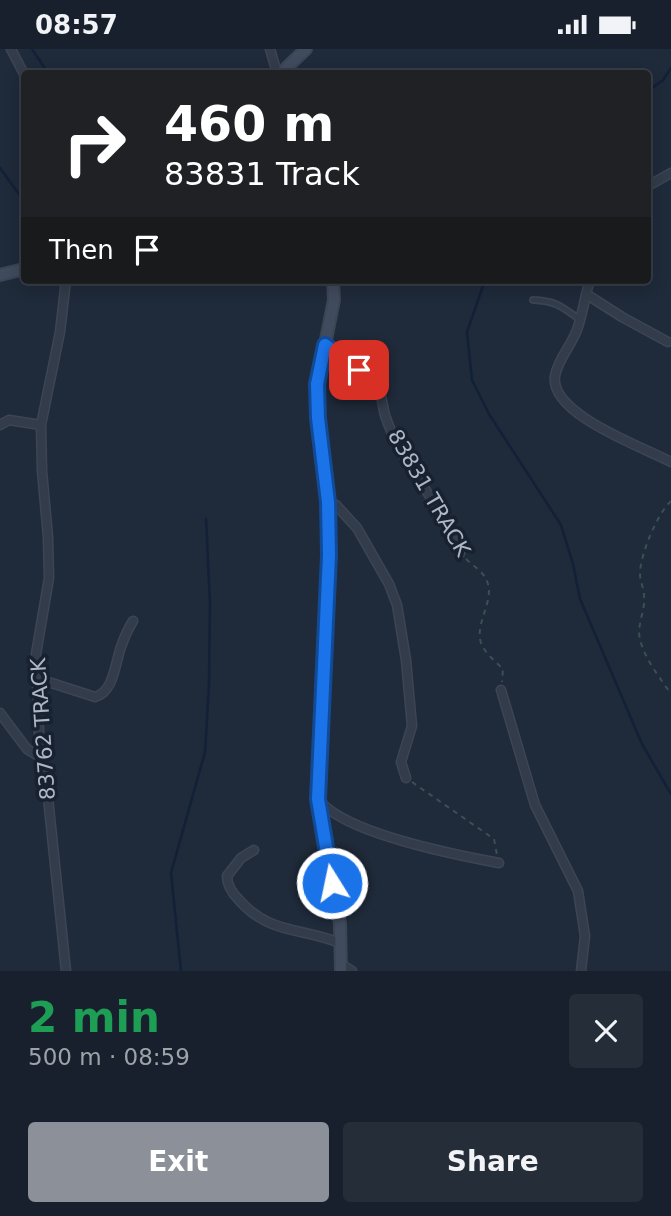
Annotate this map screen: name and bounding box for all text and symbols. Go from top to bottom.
text: 08:57 [35,10,118,40]
text: 460 m [164,96,334,153]
icon: right [49,98,140,189]
text: 83831 Track [164,155,360,193]
icon: arrive [128,231,166,269]
text: Then [49,235,114,265]
pin [329,340,389,400]
icon: arrive [340,351,378,389]
street label: 83831 TRACK [383,425,476,562]
street label: 83762 TRACK [26,656,60,801]
position arrow [295,846,369,920]
text: 2 min [28,993,160,1042]
button: close [569,994,643,1068]
text: 500 m · 08:59 [28,1044,190,1070]
button: Exit [28,1122,329,1202]
button: Share [343,1122,643,1202]

